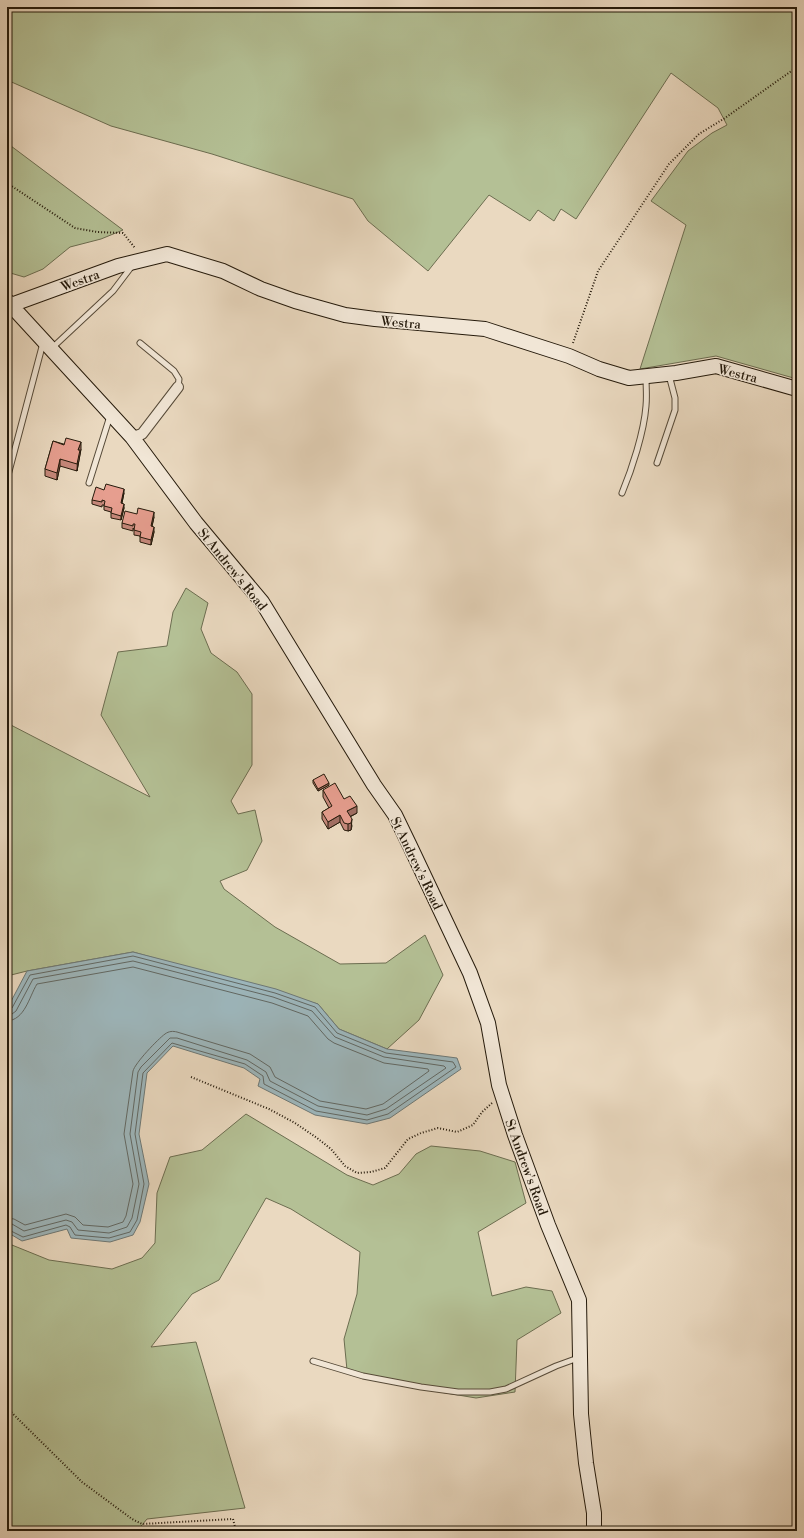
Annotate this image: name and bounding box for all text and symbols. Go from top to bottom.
street label: Westra [58,266,102,296]
street label: Westra [379,313,422,333]
street label: Westra [715,361,760,387]
street label: St Andrew's Road [194,525,271,614]
street label: St Andrew's Road [387,814,446,913]
street label: St Andrew's Road [501,1117,551,1218]

